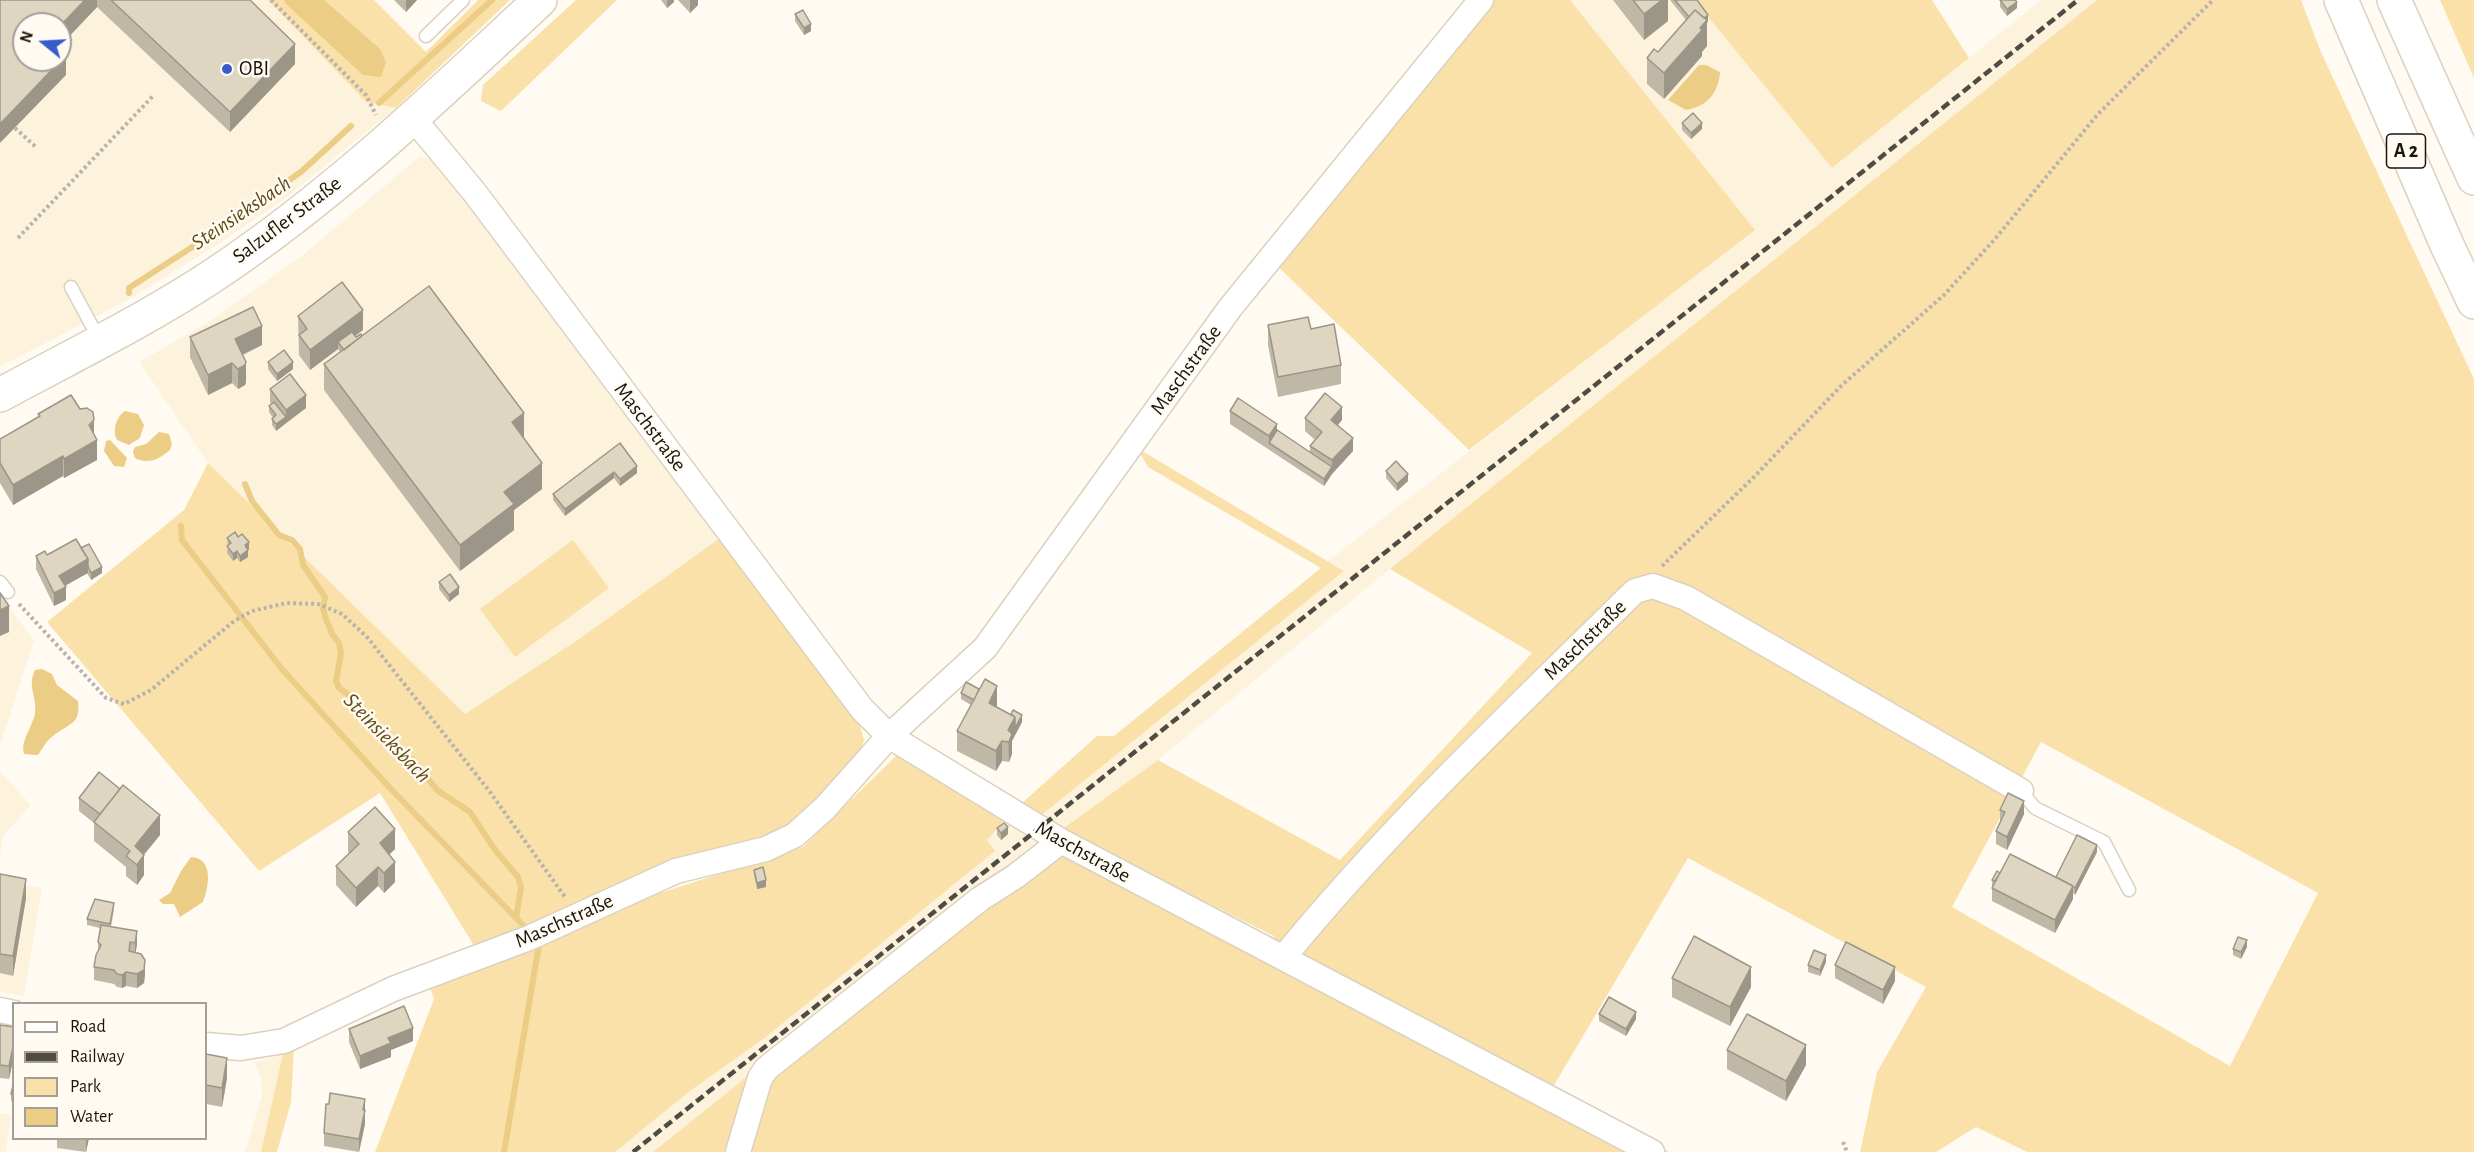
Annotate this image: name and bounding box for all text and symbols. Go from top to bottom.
north arrow [12,12,72,72]
text: N [17,29,36,45]
place label: OBI [239,56,269,82]
marker: OBI [220,62,234,76]
road number: A 2 [2386,134,2426,168]
water label: Steinsieksbach [186,170,296,256]
street label: Salzufler Straße [228,171,346,269]
street label: Maschstraße [1145,320,1227,420]
street label: Maschstraße [608,378,692,476]
street label: Maschstraße [1539,595,1631,685]
water label: Steinsieksbach [338,688,436,788]
street label: Maschstraße [1031,816,1135,888]
street label: Maschstraße [511,888,617,954]
legend [12,1002,207,1140]
text: Road [70,1018,106,1036]
text: Railway [70,1048,124,1066]
text: Park [70,1078,101,1096]
text: Water [70,1108,113,1126]

